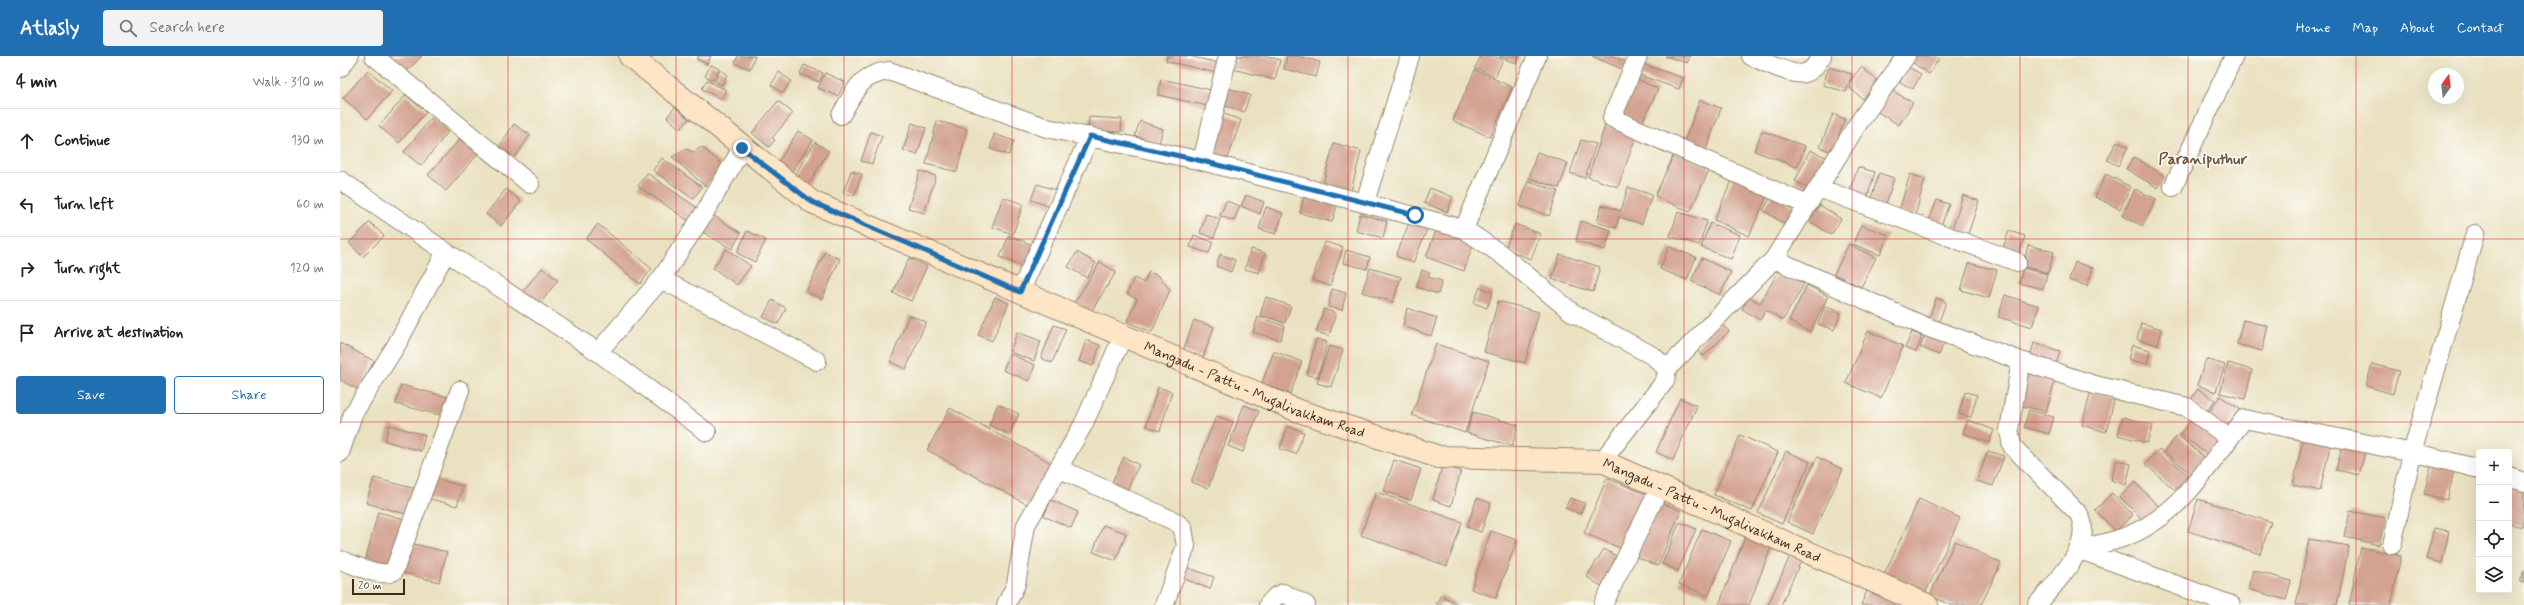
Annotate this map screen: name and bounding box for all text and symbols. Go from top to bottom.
search box [103,10,383,46]
text: Atlasly [20,16,79,41]
icon: search [117,17,139,39]
text: Search here [149,18,225,38]
text: Home [2296,19,2330,37]
text: Map [2352,19,2378,37]
text: About [2400,19,2435,37]
text: Contact [2457,19,2504,37]
north arrow [2428,68,2464,104]
text: 4 min [16,71,57,93]
text: Walk · 310 m [253,74,324,91]
icon: ahead [16,130,38,152]
text: Continue [54,131,110,151]
text: 130 m [291,132,324,149]
route end [733,139,751,157]
district label: Paraniputhur [2159,149,2248,170]
icon: left [16,194,38,216]
text: Turn left [54,195,114,215]
text: 60 m [296,196,324,213]
route start [1406,206,1424,224]
icon: right [16,258,38,280]
text: Turn right [54,259,121,279]
text: 120 m [290,260,324,277]
icon: arrive [16,322,38,344]
text: Arrive at destination [54,323,183,343]
street label: Mangadu - Pattu - Mugalivakkam Road [1141,338,1367,442]
button: Save [16,376,166,414]
button: Share [174,376,324,414]
map controls [2476,449,2512,593]
button: + [2476,449,2512,485]
street label: Mangadu - Pattu - Mugalivakkam Road [1600,455,1823,567]
button: − [2476,485,2512,521]
button: locate [2476,521,2512,557]
button: layers [2476,557,2512,593]
scale bar [352,577,405,596]
text: 20 m [358,579,381,593]

